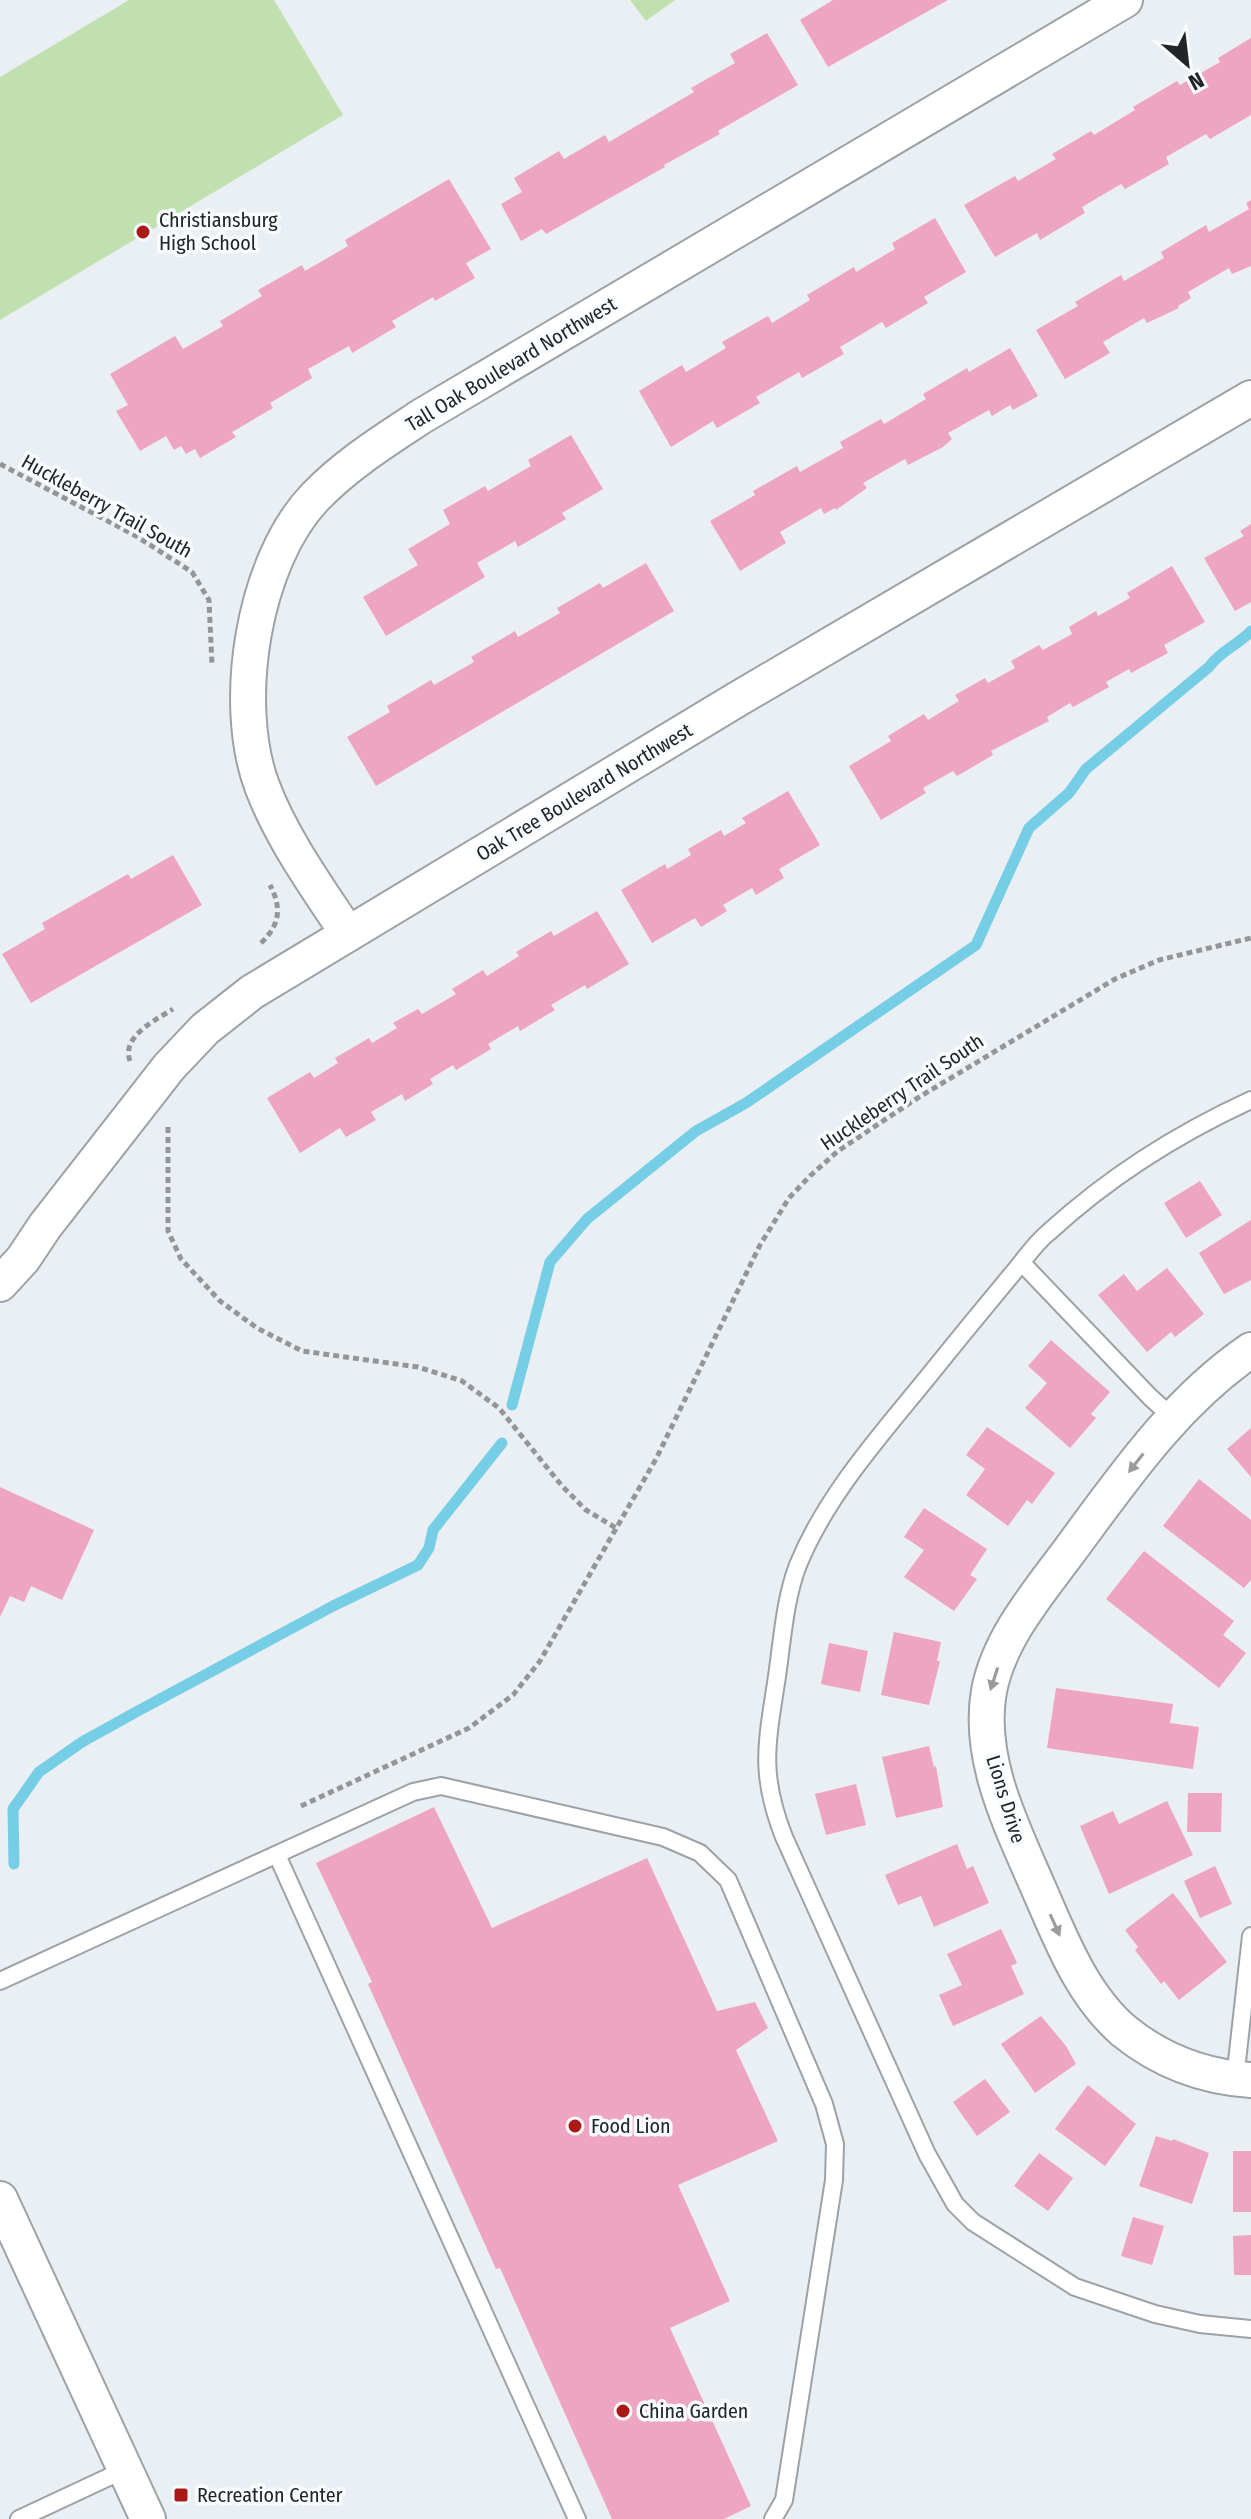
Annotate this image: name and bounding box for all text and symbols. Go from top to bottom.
north arrow [1147,24,1227,104]
text: N [1184,66,1208,96]
place label: Christiansburg High School [159,208,278,255]
marker: Christiansburg High School [134,223,152,241]
street label: Tall Oak Boulevard Northwest [401,291,621,436]
street label: Huckleberry Trail South [17,449,197,563]
street label: Oak Tree Boulevard Northwest [472,718,697,866]
street label: Huckleberry Trail South [816,1029,988,1155]
one-way arrow [1128,1453,1144,1473]
one-way arrow [987,1667,999,1691]
street label: Lions Drive [981,1752,1031,1846]
one-way arrow [1048,1913,1061,1937]
place label: Food Lion [591,2114,670,2138]
marker: Food Lion [566,2117,584,2135]
place label: China Garden [639,2399,748,2423]
marker: China Garden [614,2402,632,2420]
place label: Recreation Center [197,2483,343,2507]
marker: Recreation Center [172,2486,190,2504]

